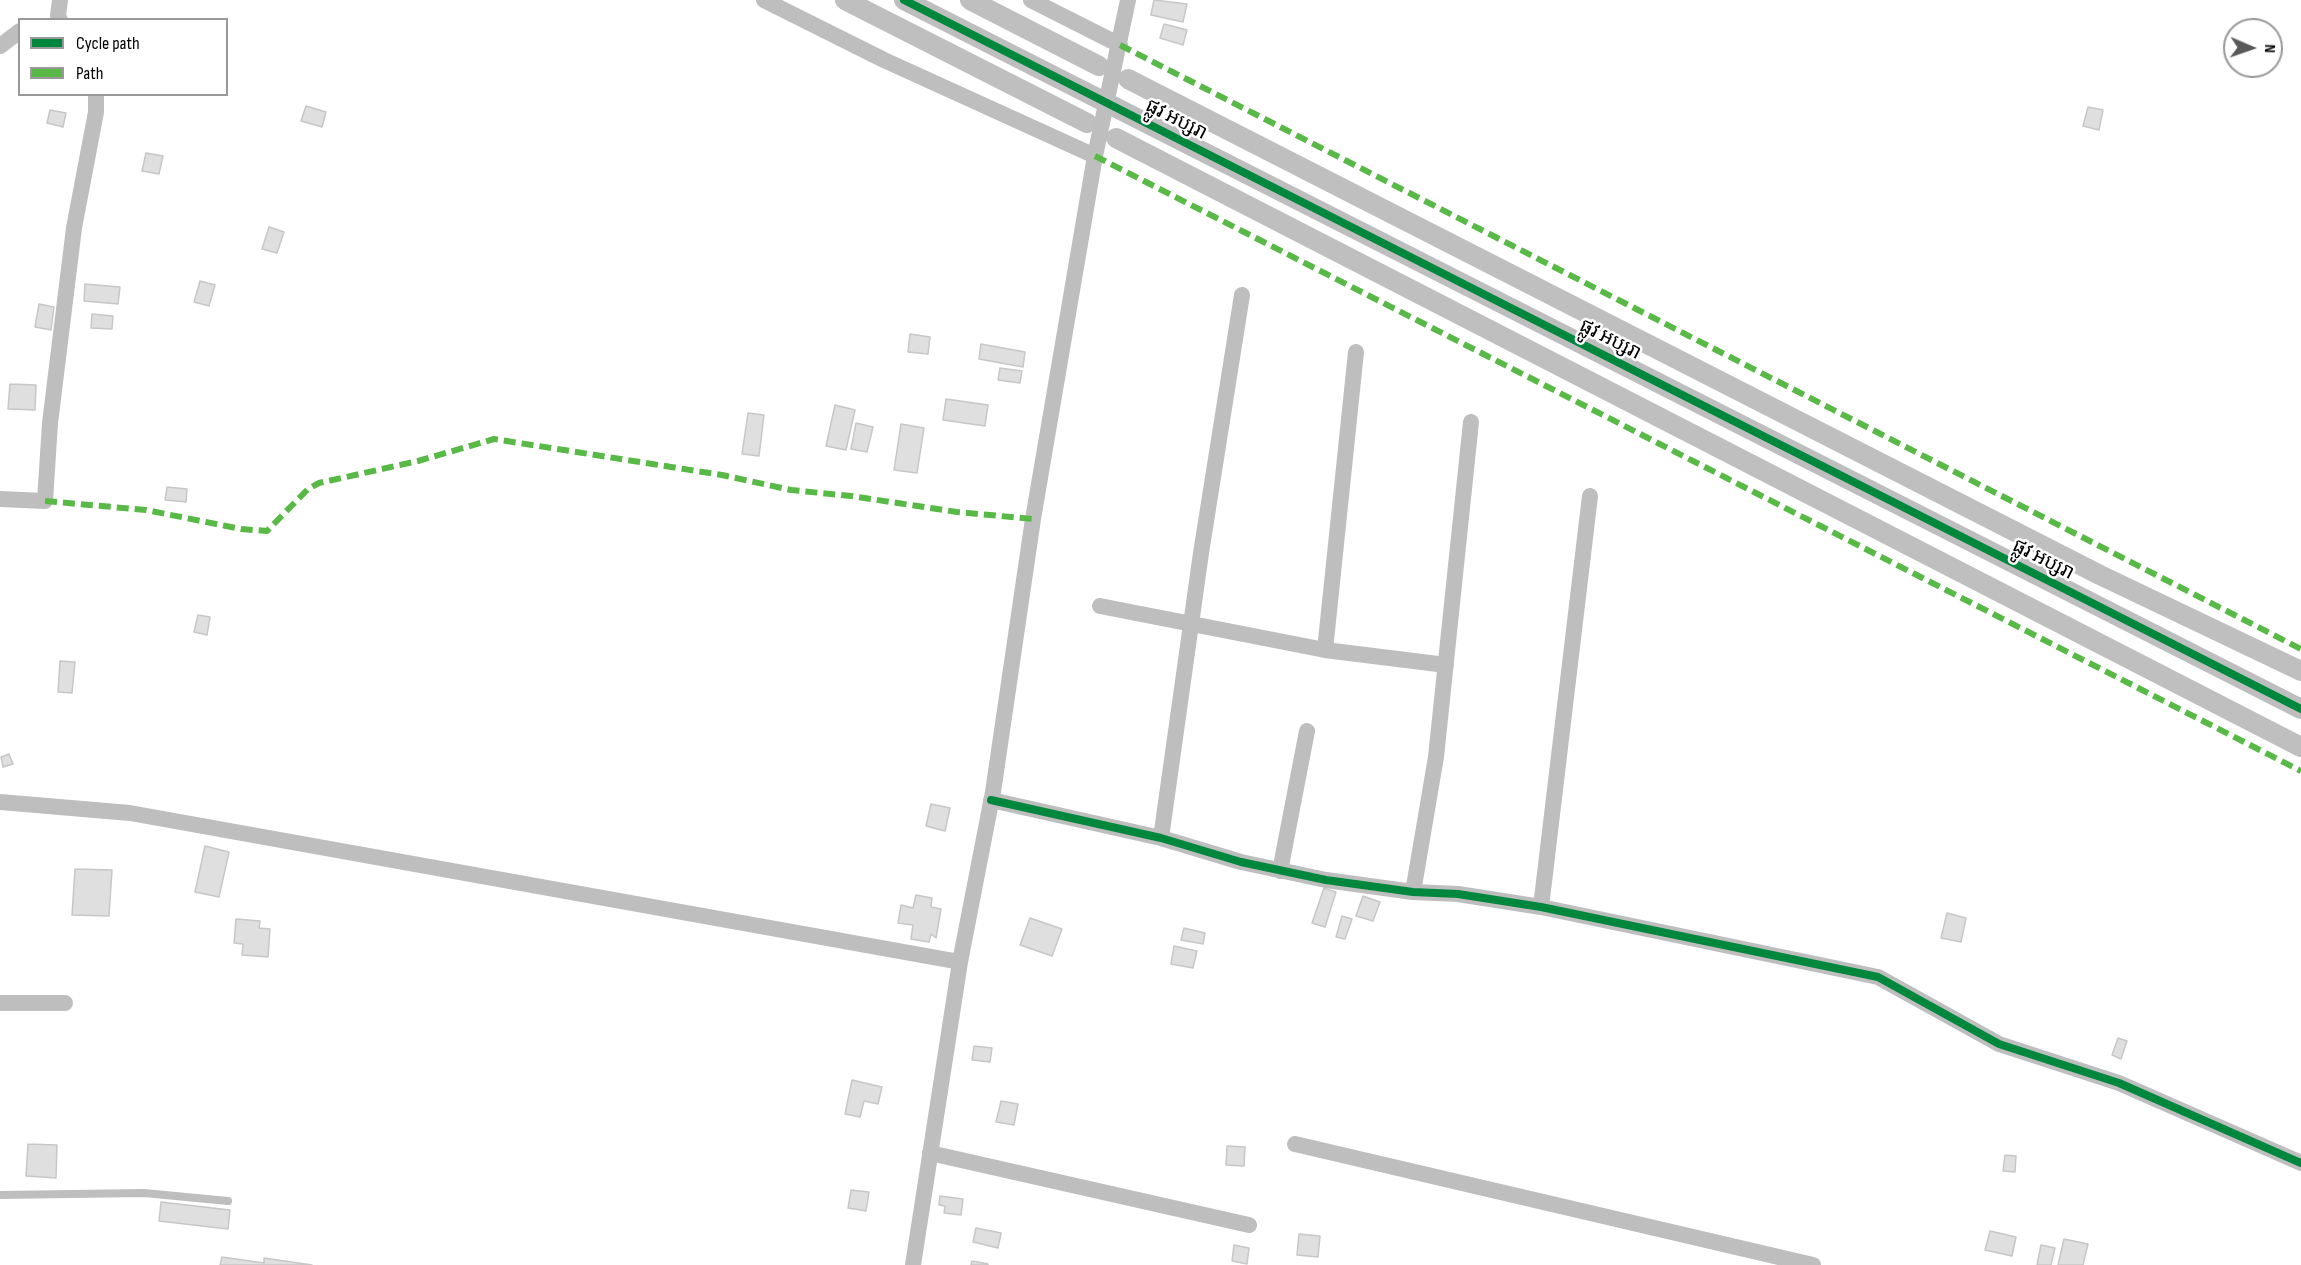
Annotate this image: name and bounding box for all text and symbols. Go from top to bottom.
legend [18,18,228,96]
north arrow [2223,18,2283,78]
text: Cycle path [76,33,140,54]
text: N [2260,44,2279,53]
text: Path [76,63,104,84]
street label: ផ្លូវ អប្សរា [1141,94,1211,146]
street label: ផ្លូវ អប្សរា [1575,314,1645,366]
street label: ផ្លូវ អប្សរា [2008,534,2078,586]

